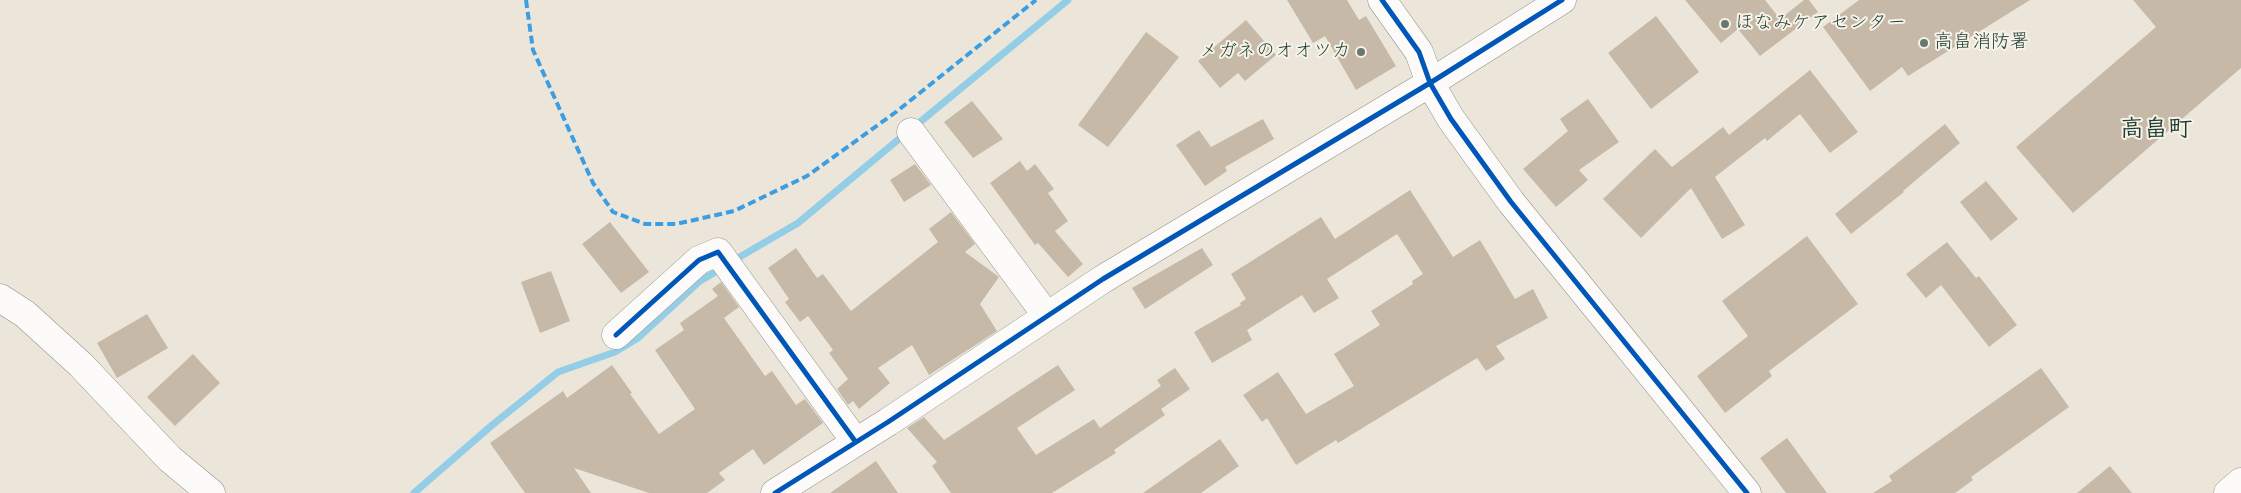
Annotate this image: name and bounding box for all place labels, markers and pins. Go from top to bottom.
place label: ほなみケアセンター [1735,13,1906,35]
marker: ほなみケアセンター [1719,18,1731,30]
place label: 高畠消防署 [1934,32,2029,54]
marker: 高畠消防署 [1918,37,1930,49]
place label: メガネのオオツカ [1199,41,1351,63]
marker: メガネのオオツカ [1355,46,1367,58]

